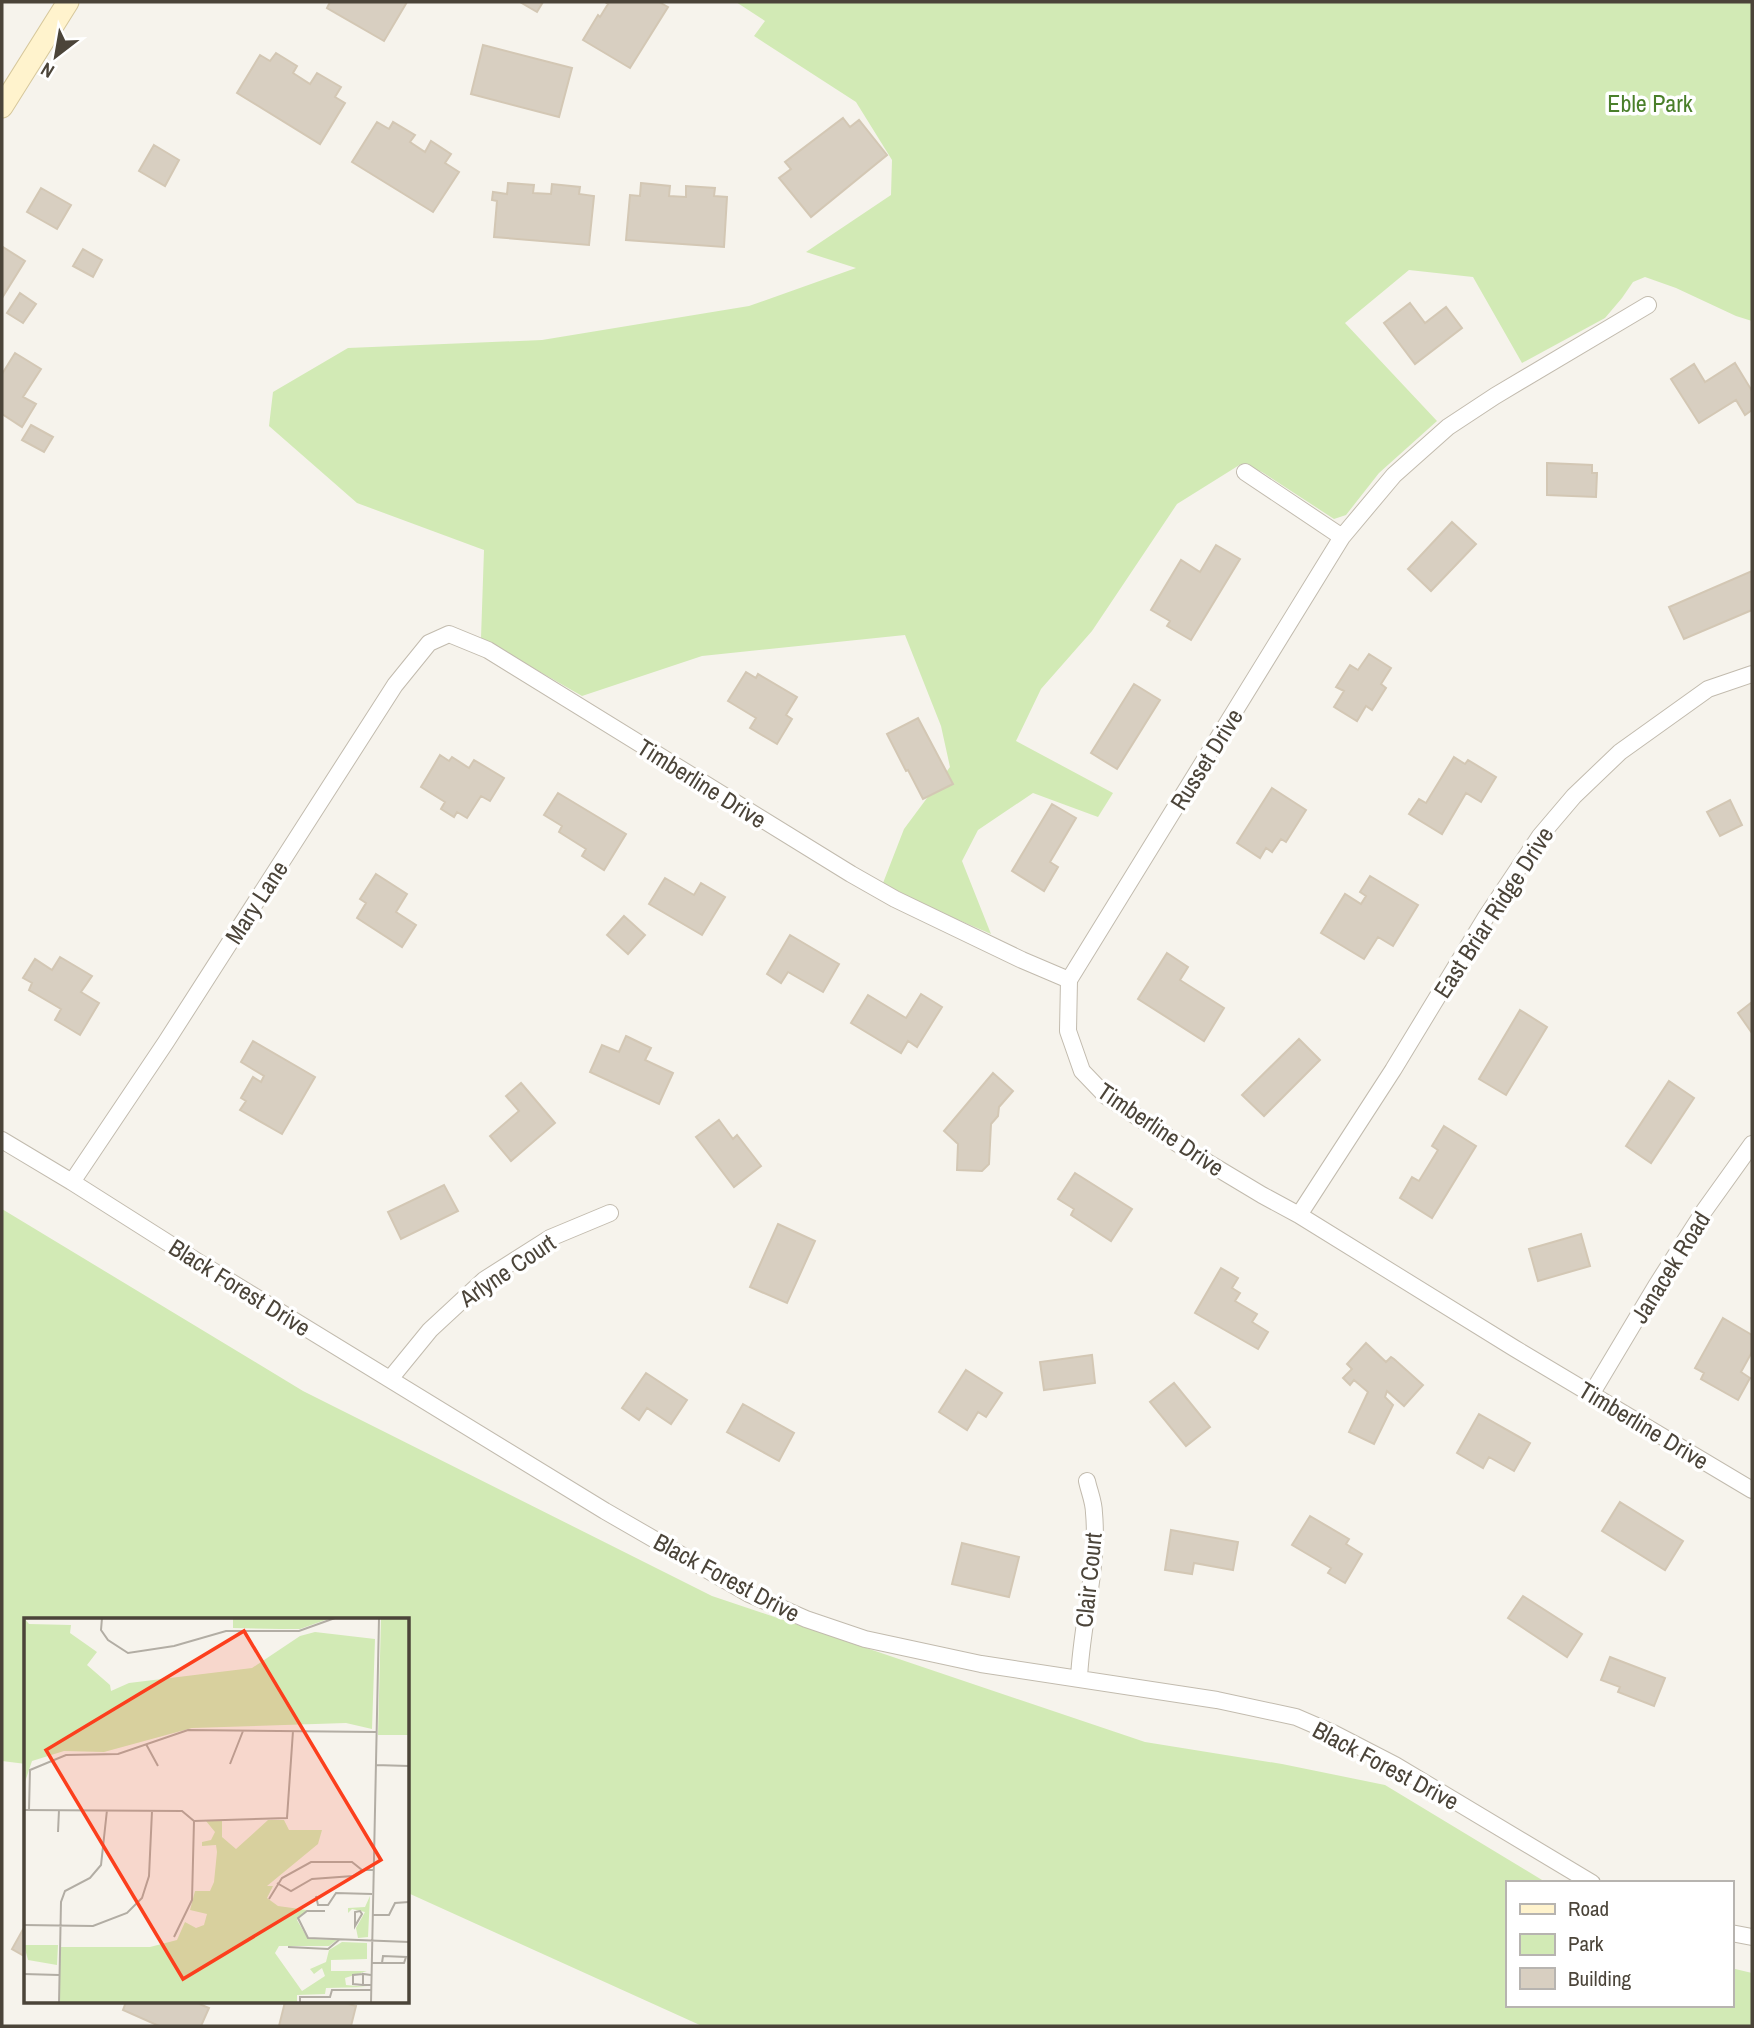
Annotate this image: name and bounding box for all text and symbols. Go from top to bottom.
north arrow [21,21,91,91]
text: N [36,57,59,85]
park label: Eble Park [1607,87,1693,119]
street label: Russet Drive [1162,702,1250,816]
street label: Timberline Drive [632,731,772,835]
street label: East Briar Ridge Drive [1426,820,1560,1004]
street label: Mary Lane [217,854,295,950]
street label: Timberline Drive [1091,1075,1231,1183]
street label: Janacek Road [1623,1205,1717,1329]
street label: Arlyne Court [452,1226,562,1314]
street label: Black Forest Drive [163,1231,317,1343]
street label: Timberline Drive [1573,1374,1715,1476]
street label: Black Forest Drive [648,1525,806,1629]
street label: Clair Court [1067,1530,1109,1629]
inset map [24,1618,410,2004]
street label: Black Forest Drive [1307,1713,1465,1817]
legend [1506,1881,1733,2007]
text: Road [1568,1894,1609,1923]
text: Park [1568,1929,1604,1958]
text: Building [1568,1964,1632,1993]

